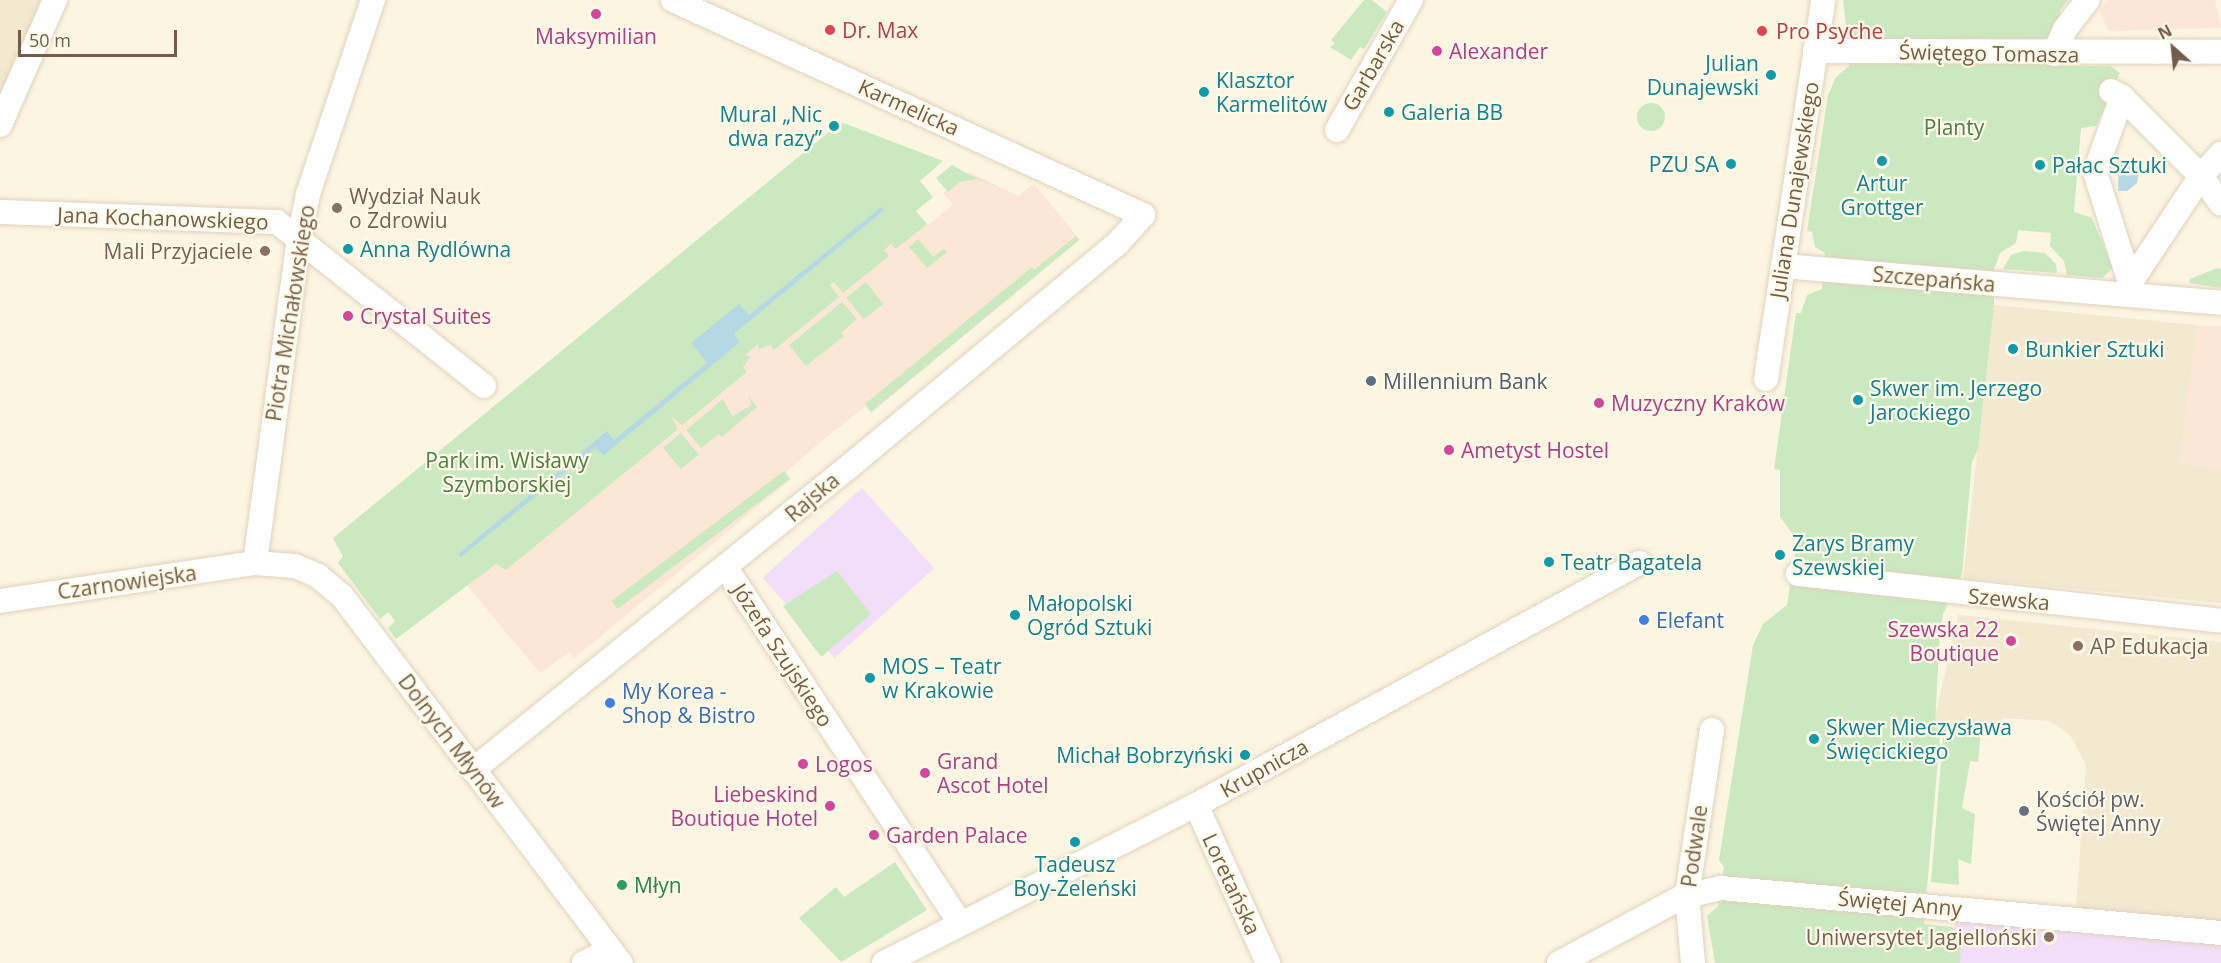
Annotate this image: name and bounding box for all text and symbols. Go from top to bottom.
marker: Maksymilian [589,7,603,21]
street label: Garbarska [1337,15,1409,115]
place label: Dr. Max [842,17,918,43]
scale bar [21,18,180,56]
place label: Pro Psyche [1776,18,1883,44]
north arrow [2143,18,2203,78]
text: N [2154,19,2176,45]
marker: Pro Psyche [1753,22,1771,40]
place label: Maksymilian [535,23,657,49]
marker: Dr. Max [823,23,837,37]
text: 50 m [29,28,71,52]
place label: Alexander [1449,38,1548,64]
street label: Świętego Tomasza [1899,39,2079,67]
marker: Alexander [1430,44,1444,58]
place label: Julian Dunajewski [1647,50,1759,100]
place label: Klasztor Karmelitów [1216,67,1327,117]
marker: Julian Dunajewski [1764,68,1778,82]
street label: Karmelicka [855,74,963,140]
street label: Juliana Dunajewskiego [1764,80,1824,300]
marker: Klasztor Karmelitów [1197,85,1211,99]
place label: Galeria BB [1401,99,1503,125]
place label: Mural „Nic dwa razy” [719,101,822,151]
marker: Galeria BB [1382,105,1396,119]
park label: Planty [1924,114,1984,140]
marker: Mural „Nic dwa razy” [827,119,841,133]
place label: PZU SA [1649,151,1719,177]
place label: Pałac Sztuki [2052,152,2167,178]
marker: Artur Grottger [1875,154,1889,168]
marker: PZU SA [1724,157,1738,171]
marker: Pałac Sztuki [2033,158,2047,172]
place label: Artur Grottger [1840,170,1924,220]
place label: Wydział Nauk o Zdrowiu [349,183,481,233]
marker: Wydział Nauk o Zdrowiu [330,201,344,215]
street label: Jana Kochanowskiego [57,202,269,234]
street label: Piotra Michałowskiego [260,203,320,423]
place label: Anna Rydlówna [360,236,511,262]
place label: Mali Przyjaciele [104,238,253,264]
marker: Anna Rydlówna [341,242,355,256]
marker: Mali Przyjaciele [258,244,272,258]
street label: Szczepańska [1872,261,1996,297]
place label: Crystal Suites [360,303,491,329]
marker: Crystal Suites [341,309,355,323]
place label: Bunkier Sztuki [2025,336,2165,362]
marker: Bunkier Sztuki [2006,342,2020,356]
place label: Millennium Bank [1383,368,1548,394]
marker: Millennium Bank [1364,374,1378,388]
place label: Skwer im. Jerzego Jarockiego [1870,375,2042,425]
place label: Muzyczny Kraków [1611,390,1785,416]
marker: Skwer im. Jerzego Jarockiego [1851,393,1865,407]
marker: Muzyczny Kraków [1592,396,1606,410]
place label: Ametyst Hostel [1461,437,1609,463]
marker: Ametyst Hostel [1442,443,1456,457]
park label: Park im. Wisławy Szymborskiej [425,447,589,497]
street label: Rajska [780,467,844,527]
place label: Zarys Bramy Szewskiej [1792,530,1914,580]
marker: Zarys Bramy Szewskiej [1773,548,1787,562]
place label: Teatr Bagatela [1561,549,1702,575]
marker: Teatr Bagatela [1542,555,1556,569]
street label: Czarnowiejska [56,560,198,604]
street label: Józefa Szujskiego [727,579,839,731]
street label: Szewska [1967,583,2051,615]
place label: Małopolski Ogród Sztuki [1027,590,1152,640]
place label: Elefant [1656,607,1724,633]
marker: Małopolski Ogród Sztuki [1008,608,1022,622]
marker: Elefant [1637,613,1651,627]
place label: Szewska 22 Boutique [1887,616,1999,666]
place label: AP Edukacja [2090,633,2208,659]
marker: Szewska 22 Boutique [2004,634,2018,648]
marker: AP Edukacja [2071,639,2085,653]
place label: MOS – Teatr w Krakowie [882,653,1001,703]
street label: Dolnych Młynów [393,669,511,813]
marker: MOS – Teatr w Krakowie [863,671,877,685]
place label: My Korea - Shop & Bistro [622,678,756,728]
marker: My Korea - Shop & Bistro [603,696,617,710]
place label: Skwer Mieczysława Święcickiego [1826,714,2012,764]
marker: Skwer Mieczysława Święcickiego [1807,732,1821,746]
street label: Krupnicza [1216,733,1312,803]
place label: Michał Bobrzyński [1056,742,1233,768]
place label: Grand Ascot Hotel [937,748,1049,798]
marker: Michał Bobrzyński [1238,748,1252,762]
place label: Logos [815,751,873,777]
marker: Logos [796,757,810,771]
marker: Grand Ascot Hotel [918,766,932,780]
place label: Liebeskind Boutique Hotel [670,781,818,831]
place label: Kościół pw. Świętej Anny [2036,786,2160,836]
marker: Liebeskind Boutique Hotel [823,799,837,813]
street label: Podwale [1676,803,1712,889]
marker: Kościół pw. Świętej Anny [2017,804,2031,818]
place label: Garden Palace [886,822,1028,848]
marker: Garden Palace [867,828,881,842]
street label: Loretańska [1198,829,1266,939]
marker: Tadeusz Boy-Żeleński [1068,835,1082,849]
place label: Tadeusz Boy-Żeleński [1013,851,1137,901]
place label: Młyn [634,872,682,898]
marker: Młyn [615,878,629,892]
street label: Świętej Anny [1837,885,1963,921]
place label: Uniwersytet Jagielloński [1806,924,2037,950]
marker: Uniwersytet Jagielloński [2042,930,2056,944]

